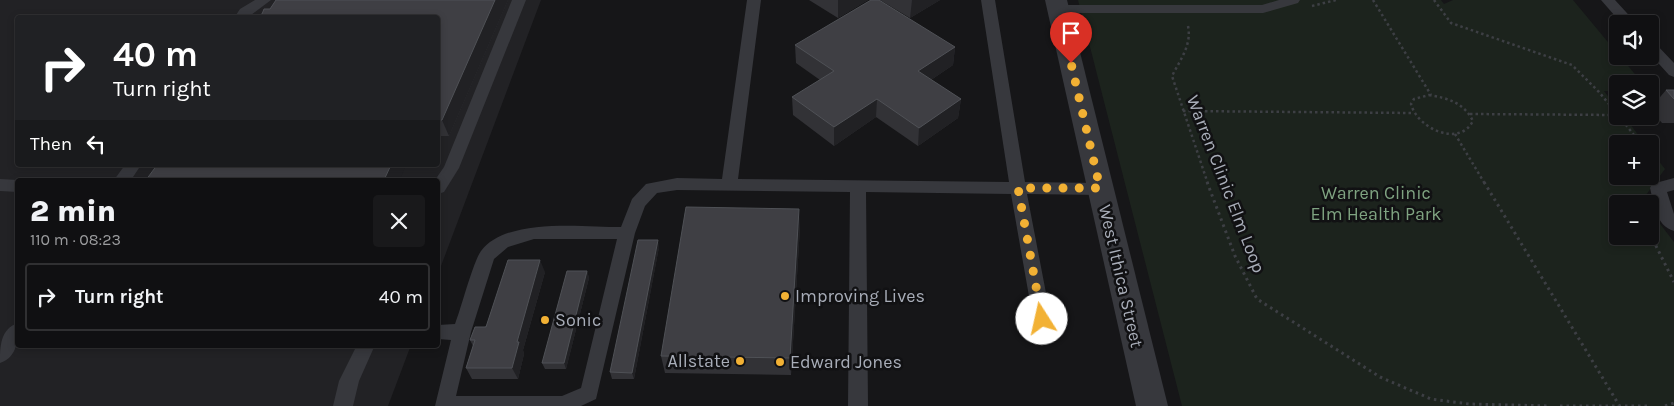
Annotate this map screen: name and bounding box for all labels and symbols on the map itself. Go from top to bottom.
pin [1050,12,1092,63]
street label: Warren Clinic Elm Loop [1182,92,1270,276]
park label: Warren Clinic Elm Health Park [1311,182,1441,225]
street label: West Ithica Street [1094,202,1148,350]
place label: Improving Lives [795,285,925,307]
marker: Improving Lives [779,290,791,302]
position arrow [1015,292,1067,344]
place label: Sonic [555,309,601,331]
marker: Sonic [539,314,551,326]
place label: Allstate [667,350,730,372]
place label: Edward Jones [790,351,902,373]
marker: Allstate [734,355,746,367]
marker: Edward Jones [774,356,786,368]

